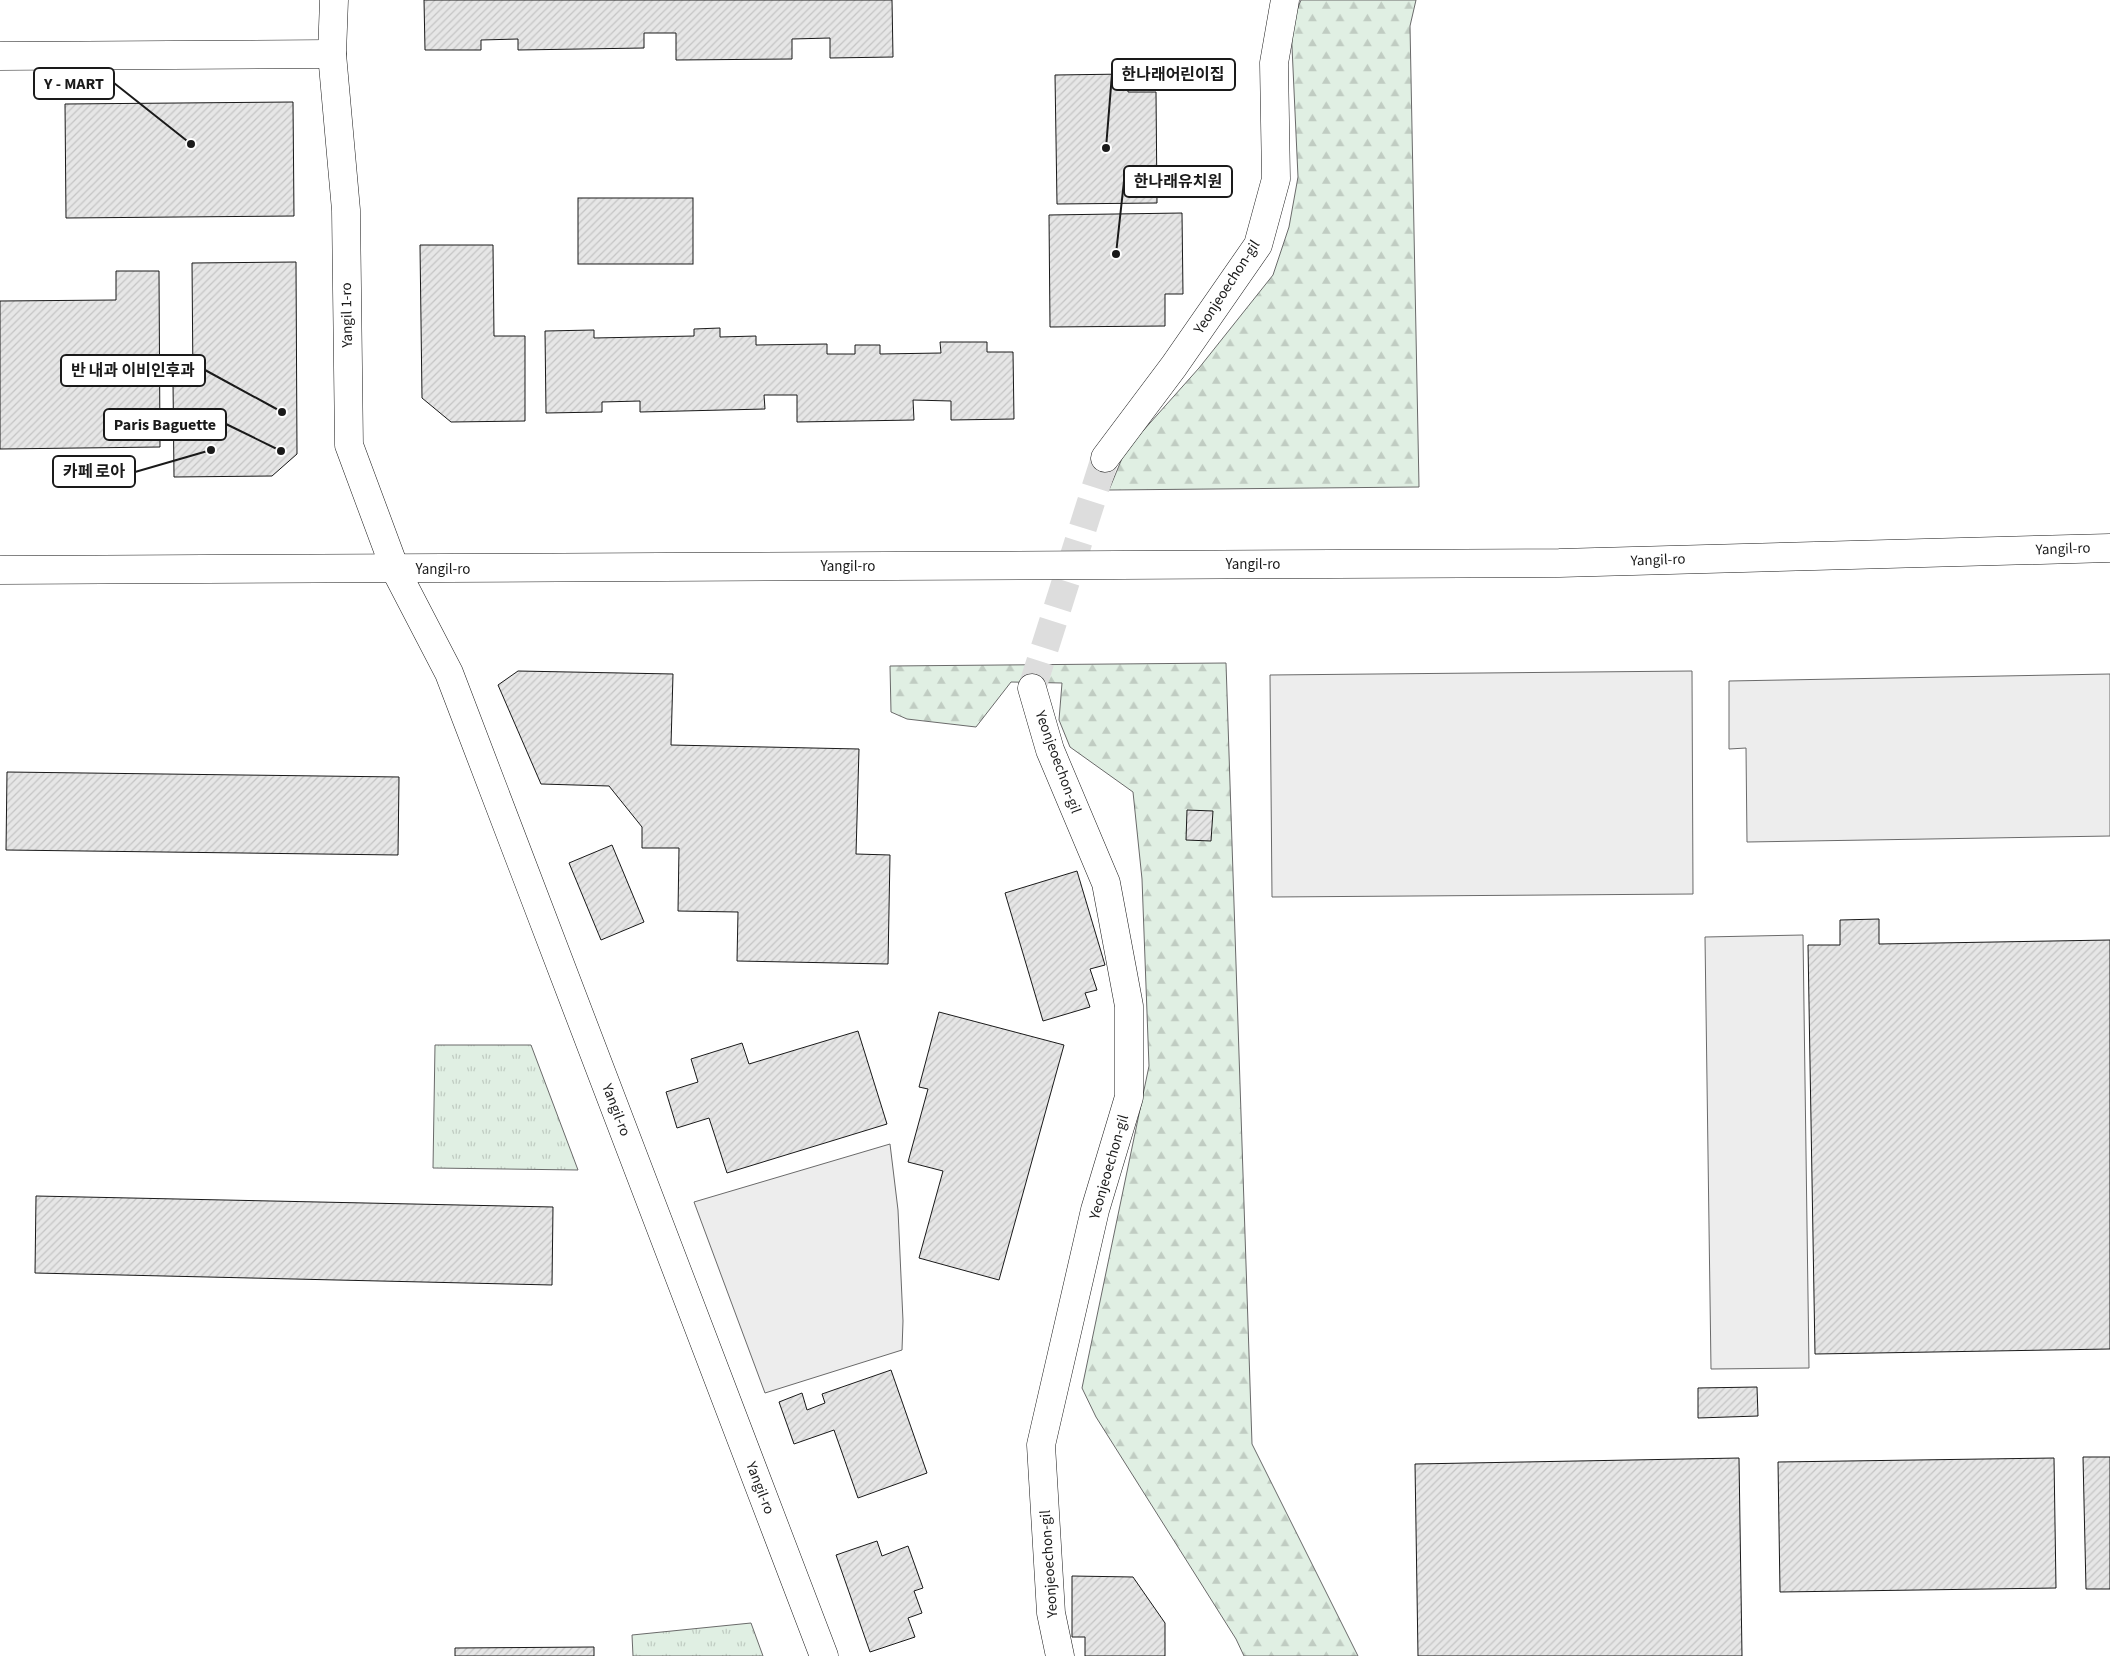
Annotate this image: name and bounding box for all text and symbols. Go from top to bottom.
callout: 한나래어린이집 [1112,59,1235,90]
text: 한나래어린이집 [1121,64,1225,86]
callout: Y - MART [34,68,114,99]
text: Y - MART [43,73,104,95]
callout: 한나래유치원 [1124,166,1232,197]
text: 한나래유치원 [1134,171,1222,193]
street label: Yeonjeoechon-gil [1188,236,1265,339]
street label: Yangil 1-ro [336,282,358,349]
callout: 반 내과 이비인후과 [61,355,205,386]
text: 반 내과 이비인후과 [71,360,195,382]
callout: Paris Baguette [104,409,226,440]
text: Paris Baguette [114,414,216,436]
callout: 카페 로아 [53,456,135,487]
text: 카페 로아 [63,461,125,483]
street label: Yangil-ro [2034,538,2091,560]
street label: Yangil-ro [1629,549,1686,571]
street label: Yangil-ro [1225,554,1280,575]
street label: Yangil-ro [820,556,875,577]
street label: Yangil-ro [415,559,470,580]
street label: Yeonjeoechon-gil [1029,707,1086,817]
street label: Yangil-ro [596,1080,636,1139]
street label: Yeonjeoechon-gil [1084,1112,1134,1223]
street label: Yangil-ro [740,1458,780,1517]
street label: Yeonjeoechon-gil [1035,1509,1063,1620]

